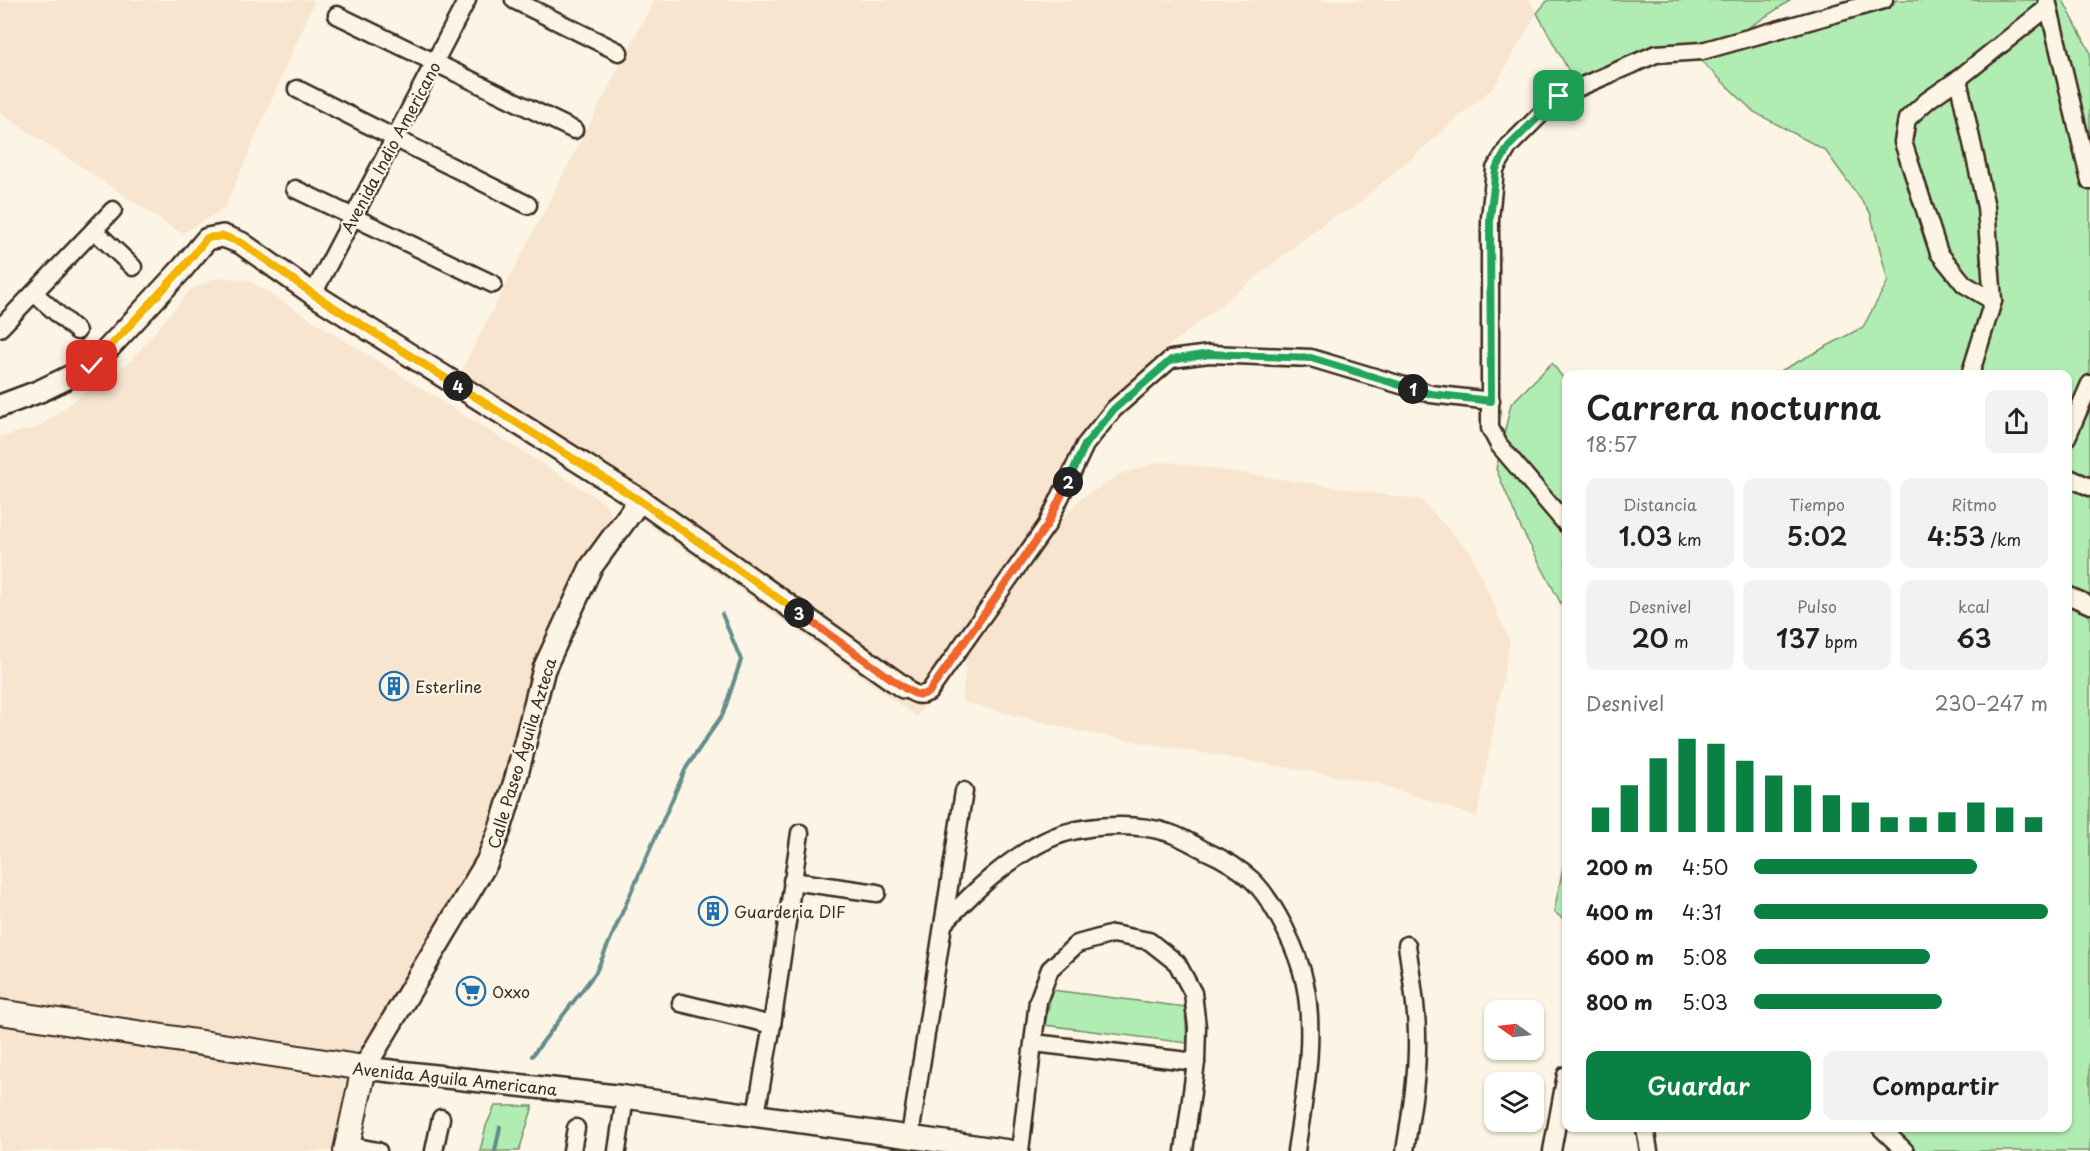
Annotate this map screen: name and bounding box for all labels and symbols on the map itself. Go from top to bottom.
street label: Avenida Indio Americano [335,57,446,237]
pin [1533,70,1584,121]
pin [66,340,117,391]
pin: 4 [443,371,473,401]
pin: 1 [1398,374,1428,404]
pin: 2 [1053,467,1083,497]
pin: 3 [784,598,814,628]
street label: Calle Paseo Águila Azteca [481,655,562,851]
building icon: Esterline [378,670,410,702]
place label: Esterline [415,674,482,698]
building icon: Guarderia DIF [697,895,729,927]
place label: Guarderia DIF [734,899,846,923]
supermarket icon: Oxxo [455,975,487,1007]
place label: Oxxo [492,979,530,1003]
north arrow [1484,1000,1544,1060]
street label: Avenida Aguila Americana [351,1055,559,1101]

